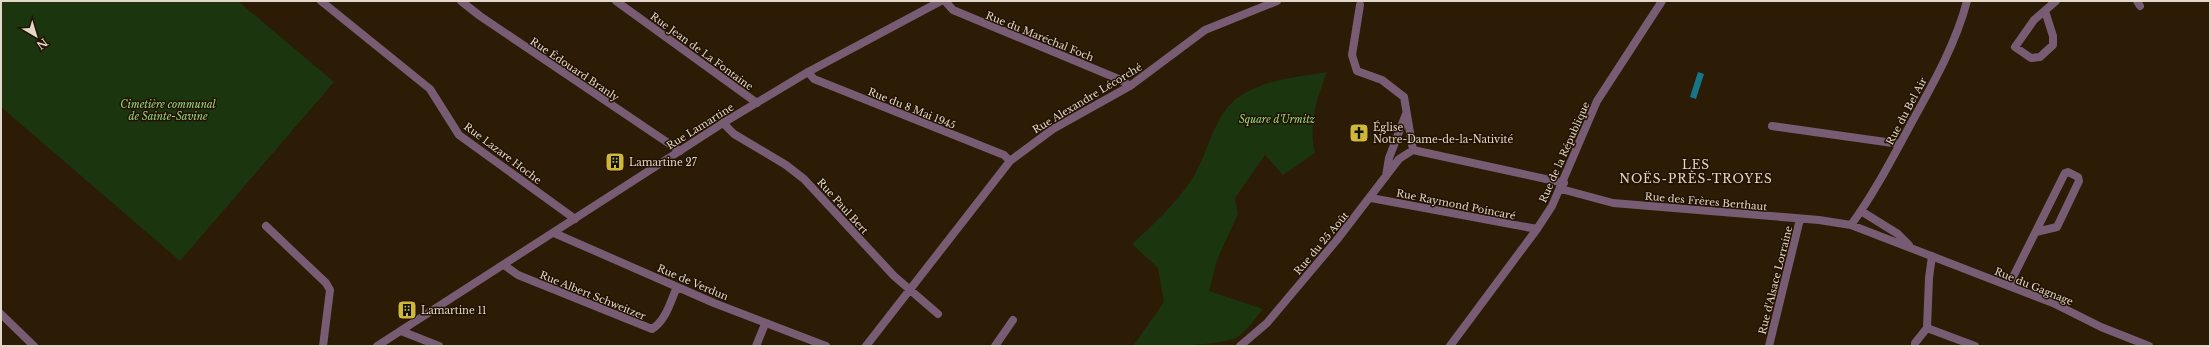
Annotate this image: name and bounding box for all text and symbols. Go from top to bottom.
street label: Rue du Maréchal Foch [984,9,1096,64]
street label: Rue Jean de La Fontaine [648,10,756,93]
north arrow [16,16,56,56]
street label: Rue Édouard Branly [528,34,623,104]
text: N [33,35,51,53]
street label: Rue Alexandre Lécorché [1030,60,1145,136]
street label: Rue du Bel Air [1883,75,1930,147]
street label: Rue du 8 Mai 1945 [866,85,958,132]
park label: Cimetière communal de Sainte-Savine [120,98,217,123]
street label: Rue de la République [1536,99,1593,205]
street label: Rue Lamartine [664,100,737,152]
park label: Square d'Urmitz [1239,113,1315,126]
street label: Rue Lazare Hoche [461,120,544,187]
place label: Église Notre-Dame-de-la-Nativité [1373,120,1513,146]
church icon: Église Notre-Dame-de-la-Nativité [1348,122,1370,144]
building icon: Lamartine 27 [604,151,626,173]
place label: Lamartine 27 [629,156,698,169]
district label: LES NOËS-PRÈS-TROYES [1619,157,1773,186]
street label: Rue Paul Bert [814,176,871,237]
street label: Rue Raymond Poincaré [1395,187,1517,222]
street label: Rue des Frères Berthaut [1644,190,1768,213]
street label: Rue du 25 Août [1291,209,1352,278]
street label: Rue d'Alsace Lorraine [1756,224,1795,336]
street label: Rue de Verdun [655,262,730,303]
street label: Rue du Gagnage [1993,265,2075,308]
street label: Rue Albert Schweitzer [538,268,648,323]
building icon: Lamartine 11 [396,299,418,321]
place label: Lamartine 11 [421,304,486,317]

